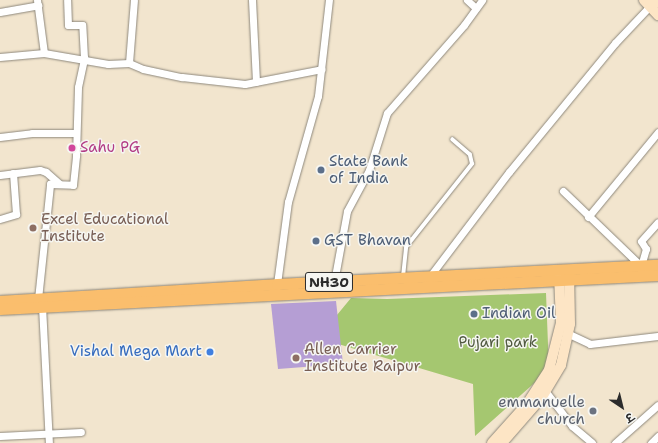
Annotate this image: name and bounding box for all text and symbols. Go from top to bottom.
place label: Sahu PG [80,139,140,157]
marker: Sahu PG [67,143,77,153]
place label: State Bank of India [329,152,408,187]
marker: State Bank of India [316,165,326,175]
place label: Excel Educational Institute [41,210,169,245]
marker: Excel Educational Institute [28,223,38,233]
place label: GST Bhavan [324,232,411,250]
marker: GST Bhavan [311,236,321,246]
road number: NH30 [304,270,354,294]
place label: Indian Oil [482,305,556,323]
marker: Indian Oil [469,309,479,319]
park label: Pujari park [459,334,537,352]
place label: Allen Carrier Institute Raipur [304,340,421,375]
place label: Vishal Mega Mart [70,343,202,361]
marker: Vishal Mega Mart [205,347,215,357]
marker: Allen Carrier Institute Raipur [291,353,301,363]
north arrow [602,387,642,427]
place label: emmanuelle church [498,393,585,428]
marker: emmanuelle church [588,406,598,416]
text: उ [622,409,636,425]

